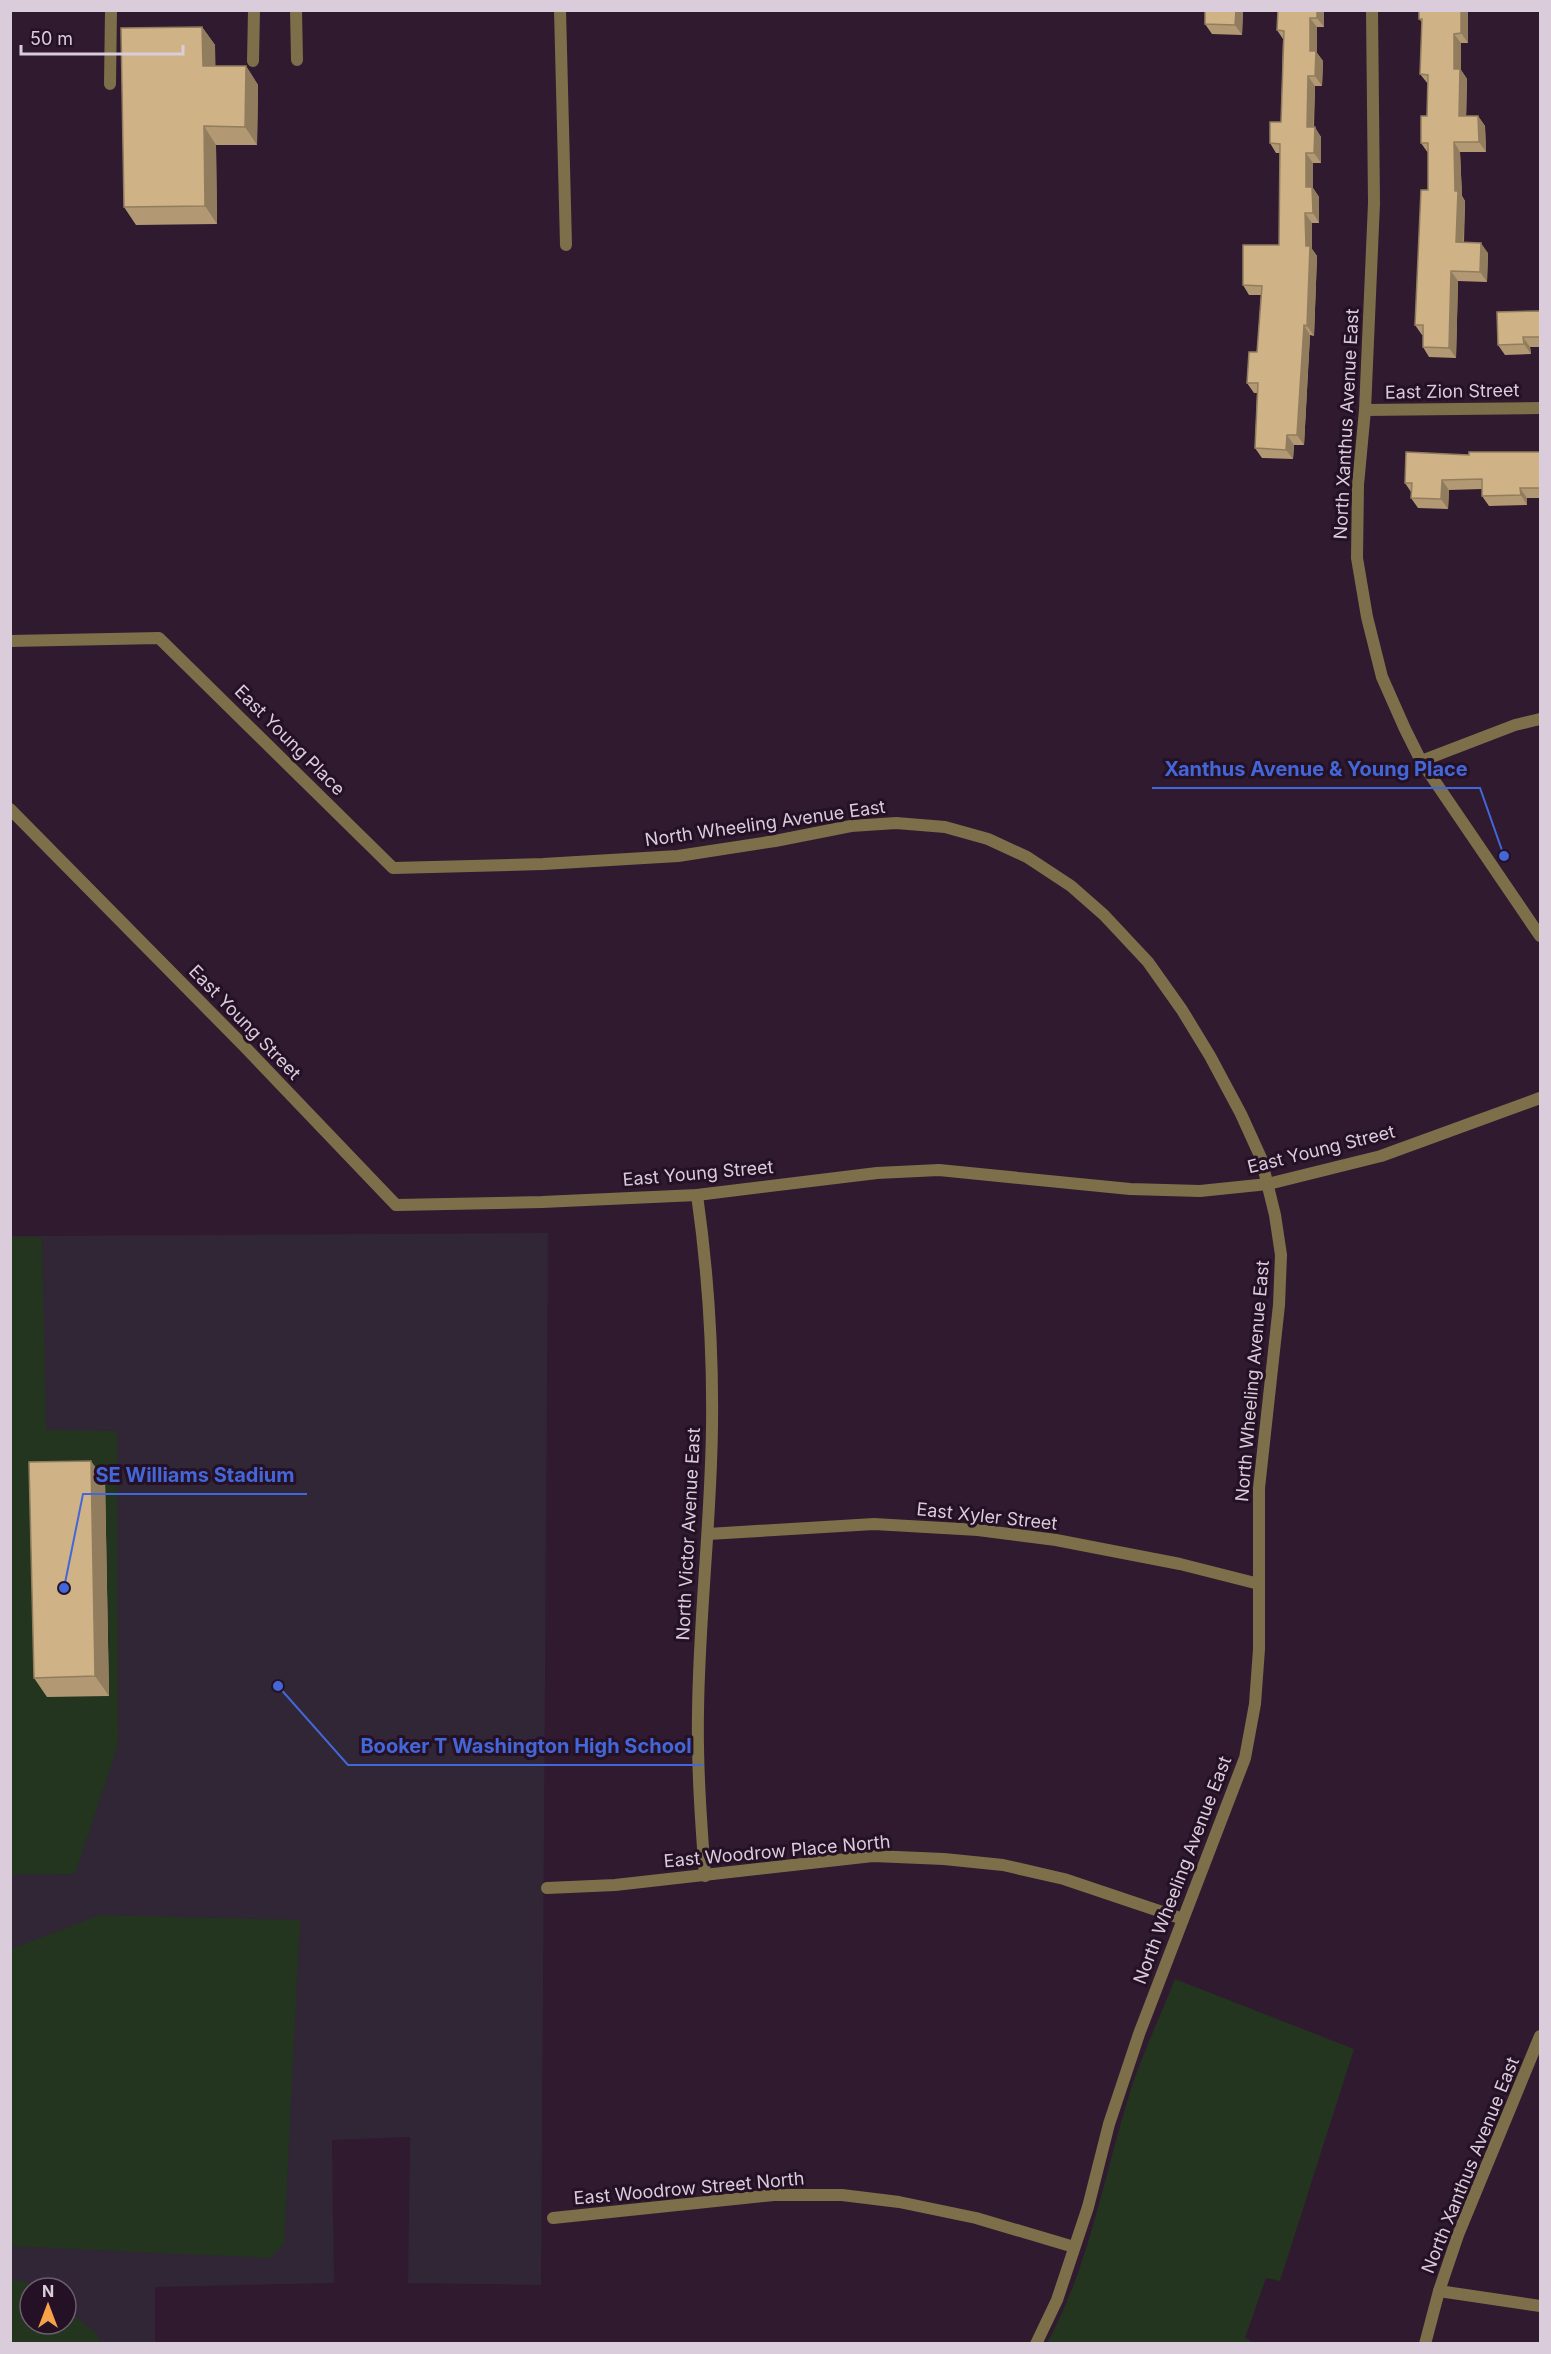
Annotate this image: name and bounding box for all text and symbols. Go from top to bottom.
scale bar [21,18,183,56]
text: 50 m [30,28,73,49]
street label: North Xanthus Avenue East [1329,308,1363,540]
street label: East Zion Street [1385,379,1519,403]
street label: East Young Place [231,681,349,799]
callout: Xanthus Avenue & Young Place [1152,750,1480,788]
text: Xanthus Avenue & Young Place [1164,757,1468,781]
street label: North Wheeling Avenue East [643,796,887,850]
street label: East Young Street [185,960,305,1084]
street label: East Young Street [1245,1120,1397,1177]
street label: East Young Street [622,1156,774,1190]
street label: North Wheeling Avenue East [1231,1259,1273,1503]
street label: North Victor Avenue East [672,1427,704,1641]
callout: SE Williams Stadium [83,1456,307,1494]
text: SE Williams Stadium [95,1463,295,1487]
street label: East Xyler Street [916,1498,1058,1534]
callout: Booker T Washington High School [348,1727,703,1765]
text: Booker T Washington High School [360,1734,692,1758]
street label: North Wheeling Avenue East [1129,1753,1235,1987]
street label: East Woodrow Place North [663,1831,891,1871]
street label: North Xanthus Avenue East [1417,2054,1523,2276]
street label: East Woodrow Street North [573,2167,805,2209]
north arrow [18,2276,78,2336]
text: N [42,2281,54,2301]

